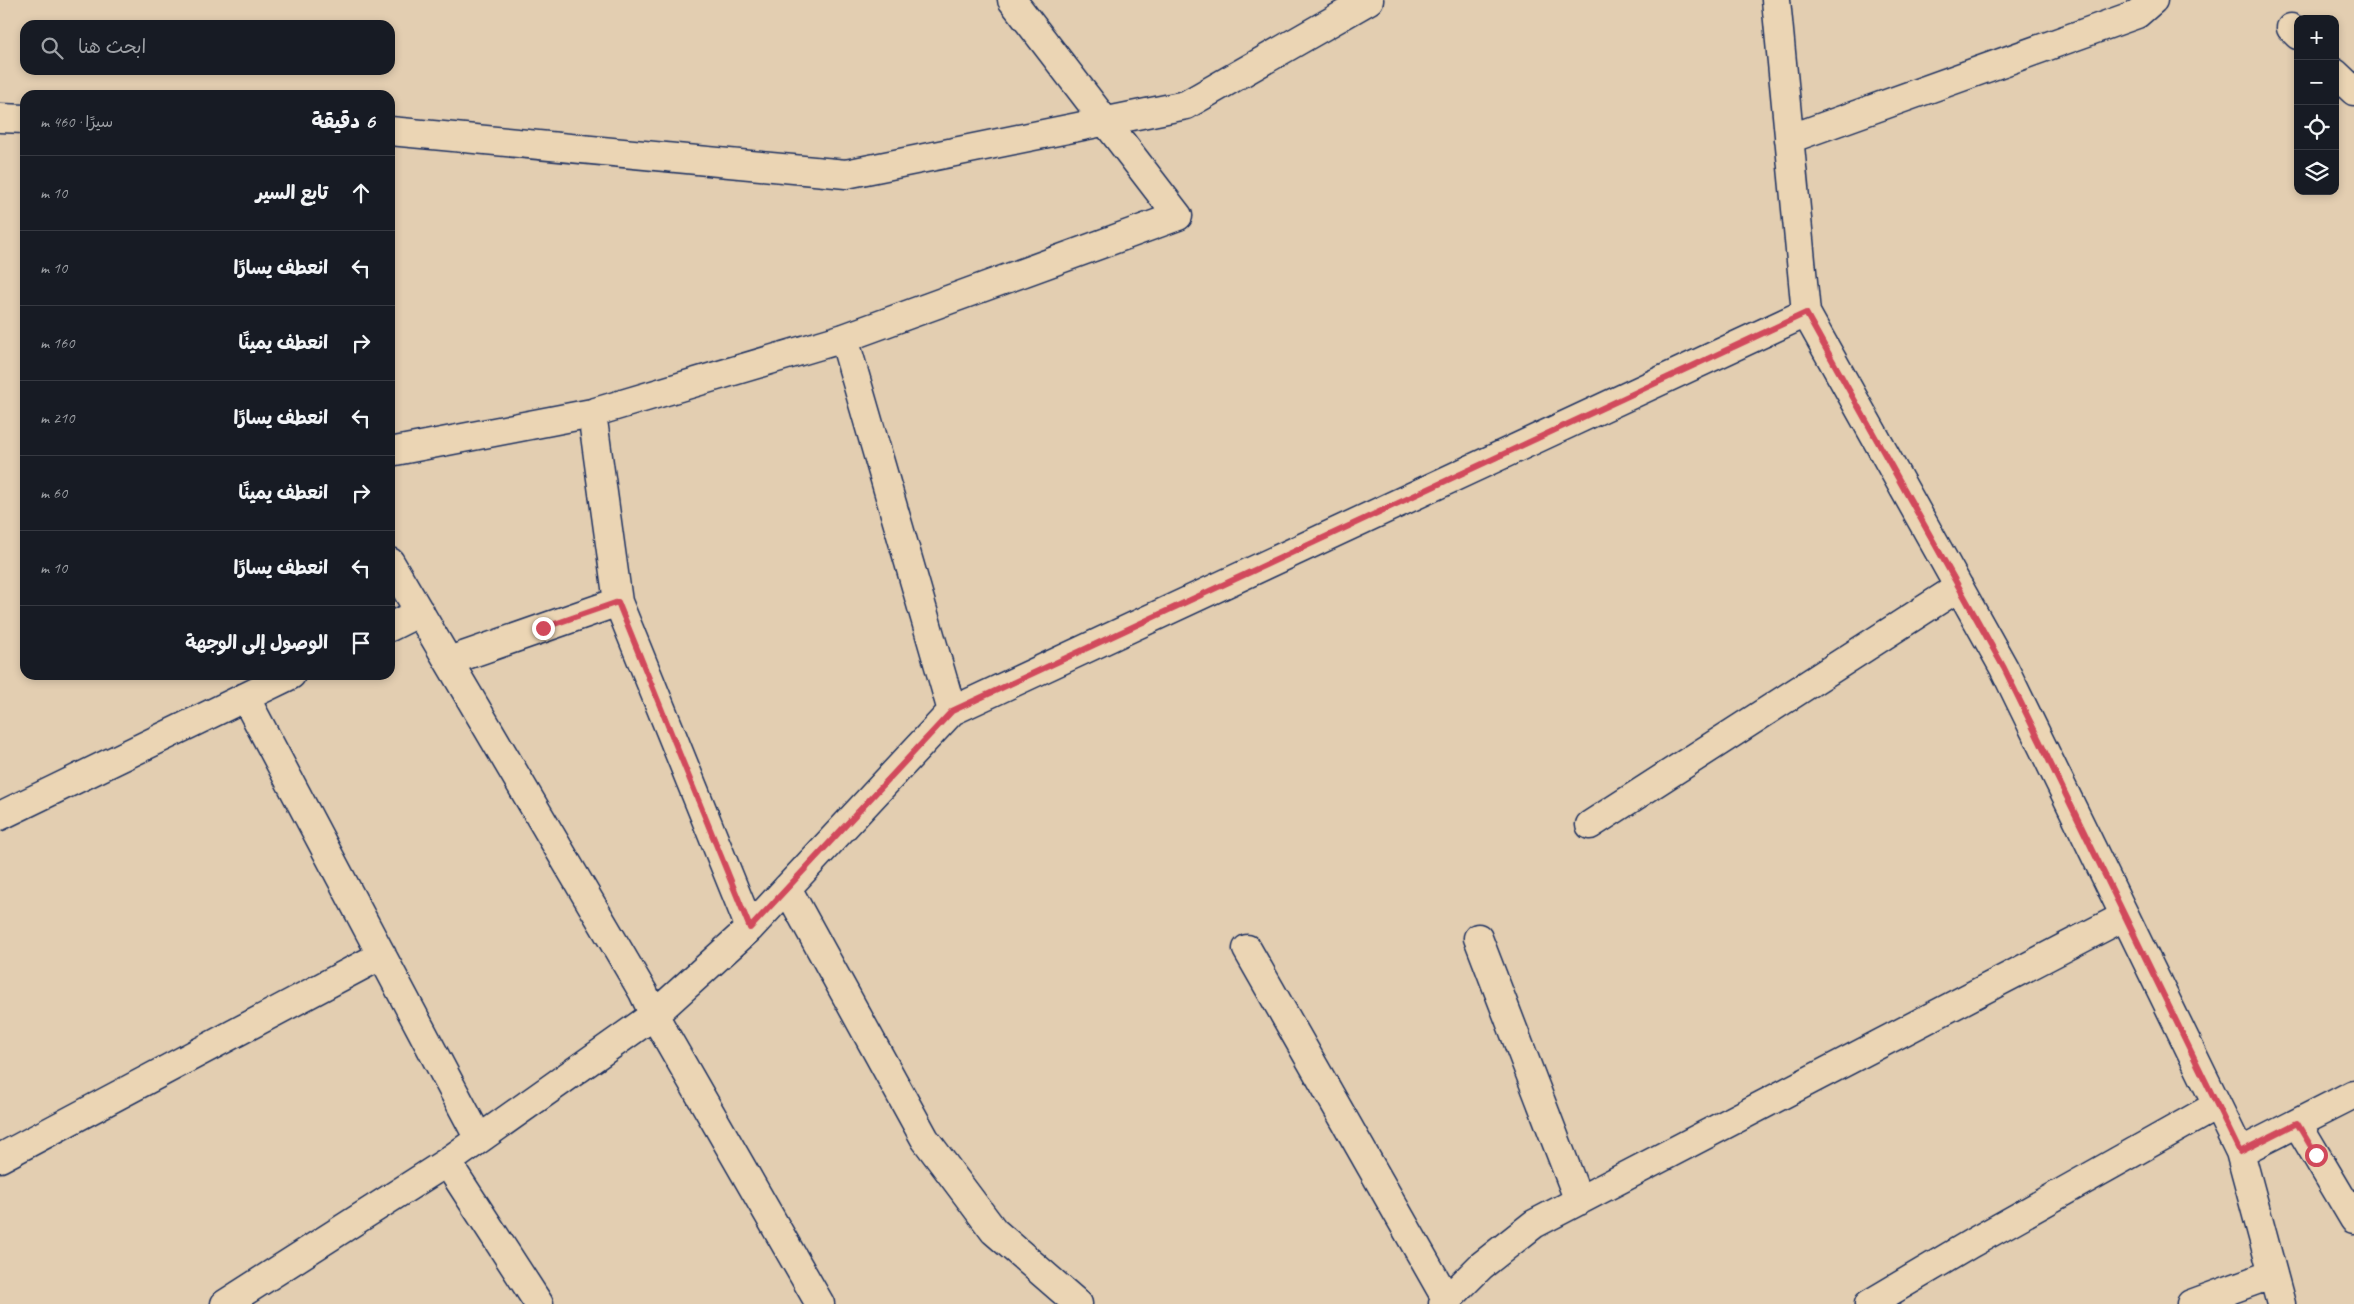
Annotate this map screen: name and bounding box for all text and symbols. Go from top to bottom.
map controls [2294,15,2339,195]
button: + [2294,15,2339,60]
search box [20,20,395,75]
icon: search [38,34,66,62]
text: ابحث هنا [78,35,146,59]
button: − [2294,60,2339,105]
button: locate [2294,105,2339,150]
text: 6 دقيقة [312,108,375,134]
text: سيرًا · 460 m [40,112,113,132]
button: layers [2294,150,2339,195]
icon: ahead [347,179,375,207]
text: تابع السير [256,181,328,205]
text: 10 m [40,183,67,203]
icon: left [347,254,375,282]
text: انعطف يسارًا [234,256,328,280]
text: 10 m [40,258,67,278]
icon: right [347,329,375,357]
text: انعطف يمينًا [239,331,328,355]
text: 160 m [40,333,74,353]
icon: left [347,404,375,432]
text: انعطف يسارًا [234,406,328,430]
text: 210 m [40,408,74,428]
icon: right [347,479,375,507]
text: انعطف يمينًا [239,481,328,505]
text: 60 m [40,483,67,503]
icon: left [347,554,375,582]
text: انعطف يسارًا [234,556,328,580]
text: 10 m [40,558,67,578]
route end [532,617,555,640]
icon: arrive [347,629,375,657]
text: الوصول إلى الوجهة [185,631,328,655]
route start [2305,1144,2328,1167]

